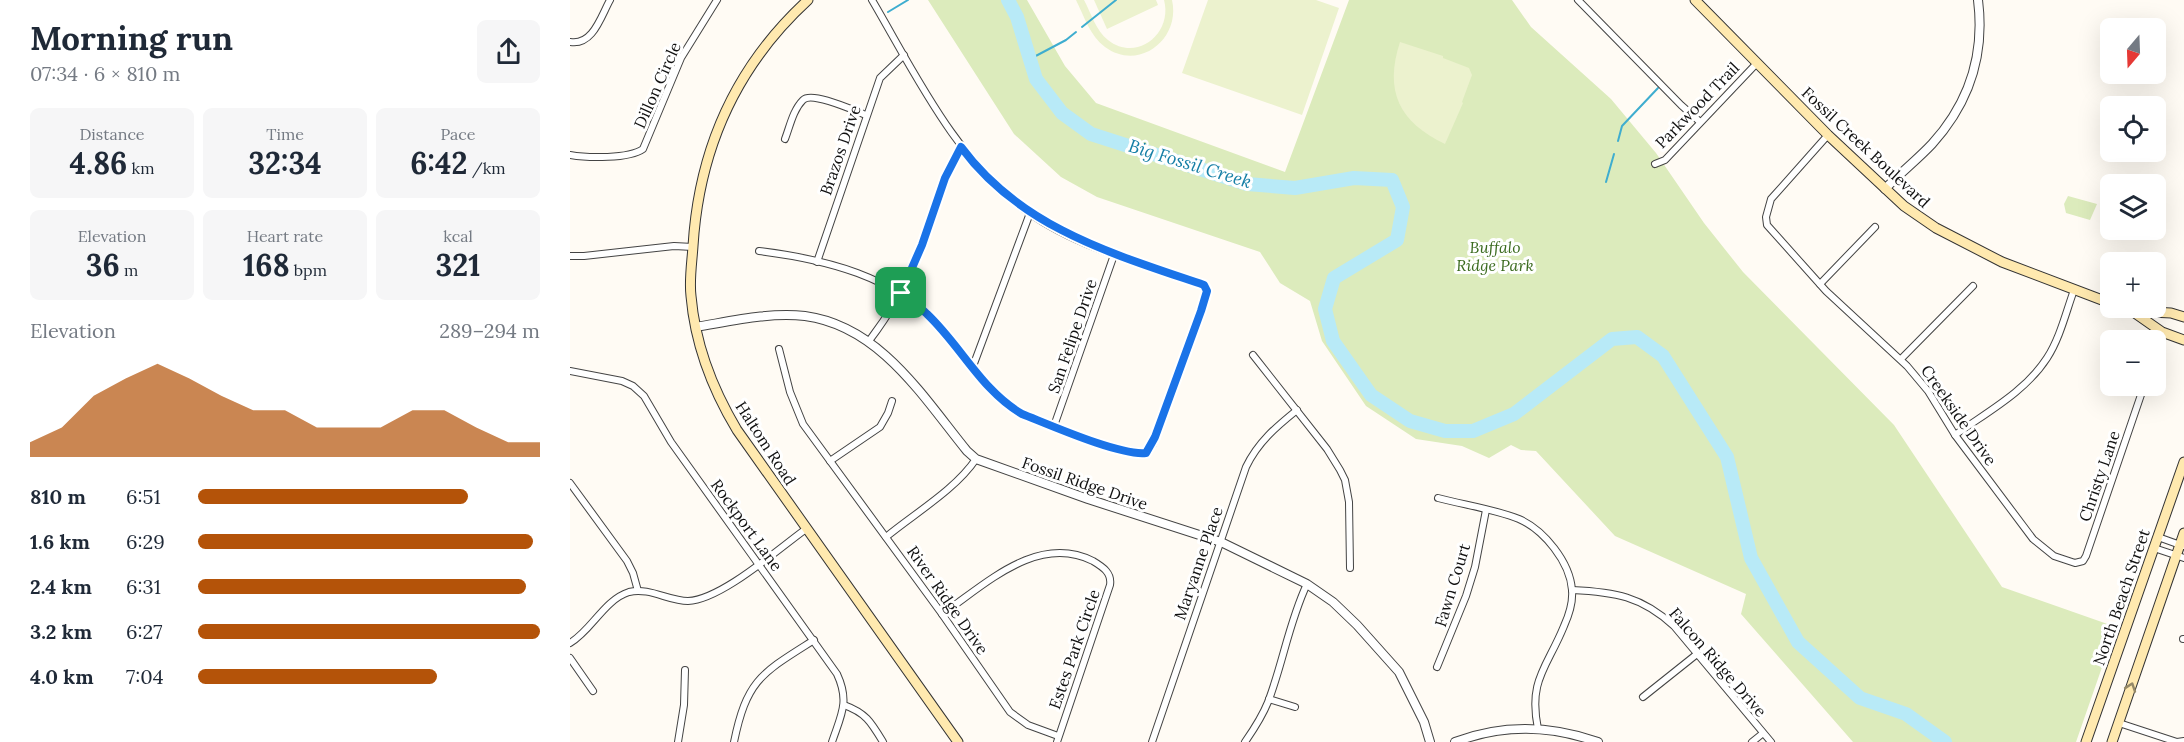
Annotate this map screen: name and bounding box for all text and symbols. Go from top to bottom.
text: Morning run [30,17,233,59]
north arrow [2100,18,2166,84]
map controls [2100,18,2166,396]
button: share [477,20,540,83]
street label: Dillon Circle [629,38,685,131]
street label: Parkwood Trail [1651,58,1743,152]
text: 07:34 · 6 × 810 m [30,61,180,86]
street label: Fossil Creek Boulevard [1798,82,1935,212]
button: locate [2100,96,2166,162]
street label: Brazos Drive [815,102,865,198]
text: Distance [79,124,145,144]
text: Time [266,124,304,144]
text: Pace [441,124,475,144]
water label: Big Fossil Creek [1126,134,1255,193]
text: 4.86 [70,144,127,182]
text: 32:34 [248,144,322,182]
text: 6:42 [410,144,468,182]
text: km [127,158,154,178]
text: /km [468,158,506,178]
button: layers [2100,174,2166,240]
text: Elevation [78,226,146,246]
text: Heart rate [247,226,323,246]
text: kcal [443,226,473,246]
park label: Buffalo Ridge Park [1456,237,1534,275]
text: 36 [86,246,120,284]
text: 168 [243,246,290,284]
text: 321 [436,246,480,284]
button: + [2100,252,2166,318]
text: m [120,260,138,280]
text: bpm [290,260,327,280]
pin [875,267,926,318]
icon: arrive [884,276,917,309]
street label: San Felipe Drive [1043,276,1101,396]
text: Elevation [30,318,116,343]
text: 289–294 m [439,318,540,343]
button: − [2100,330,2166,396]
street label: Creekside Drive [1917,361,2001,469]
street label: Haltom Road [731,397,801,489]
street label: Christy Lane [2074,428,2124,524]
street label: Fossil Ridge Drive [1020,452,1151,514]
street label: Rockport Lane [707,475,787,575]
text: 810 m [30,484,86,509]
text: 6:51 [126,484,161,509]
street label: Maryanne Place [1169,503,1227,622]
street label: North Beach Street [2088,525,2154,668]
text: 1.6 km [30,529,90,554]
text: 6:29 [126,529,165,554]
street label: Fawn Court [1430,540,1474,629]
street label: River Ridge Drive [903,542,993,658]
text: 2.4 km [30,574,92,599]
text: 6:31 [126,574,161,599]
street label: Estes Park Circle [1044,586,1104,712]
street label: Falcon Ridge Drive [1665,603,1771,721]
text: 3.2 km [30,619,92,644]
text: 6:27 [126,619,163,644]
text: 4.0 km [30,664,94,689]
text: 7:04 [126,664,163,689]
one-way arrow [2124,682,2137,693]

